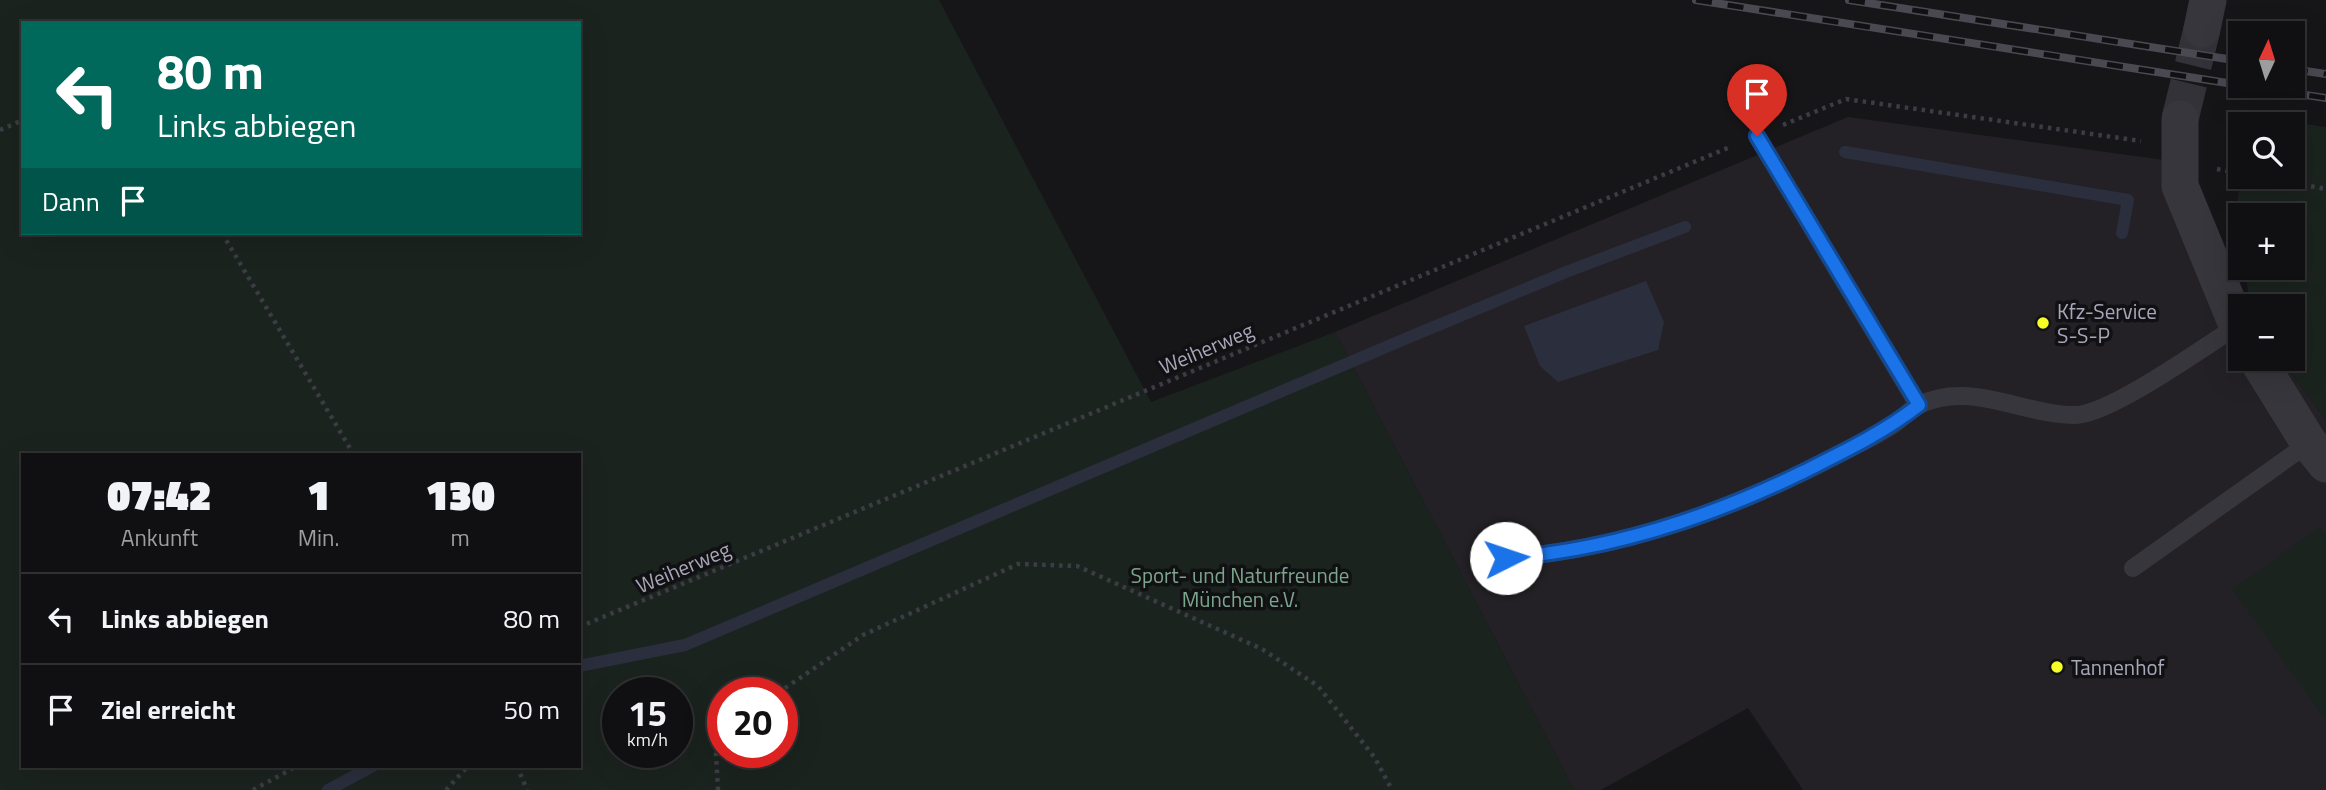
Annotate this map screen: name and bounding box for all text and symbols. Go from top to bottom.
north arrow [2228,21,2305,98]
map controls [2228,21,2305,371]
text: 80 m [157,33,264,108]
icon: left [42,49,133,140]
pin [1727,64,1787,136]
icon: arrive [1738,75,1776,113]
text: Links abbiegen [157,101,356,149]
button: search [2228,112,2305,189]
text: Dann [42,182,100,221]
icon: arrive [114,182,152,220]
button: + [2228,203,2305,280]
button: − [2228,294,2305,371]
place label: Kfz-Service S-S-P [2057,295,2157,351]
street label: Weiherweg [1154,314,1258,382]
marker: Kfz-Service S-S-P [2035,315,2051,331]
text: 07:42 [107,462,212,526]
text: 1 [307,462,330,526]
text: 130 [426,462,495,526]
text: Ankunft [121,520,198,555]
text: Min. [298,520,339,555]
text: m [451,520,470,555]
position arrow [1469,521,1543,595]
street label: Weiherweg [631,533,735,601]
park label: Sport- und Naturfreunde München e.V. [1131,559,1349,615]
text: Links abbiegen [101,599,269,638]
text: 80 m [503,599,560,638]
icon: left [42,600,80,638]
place label: Tannenhof [2071,651,2164,683]
marker: Tannenhof [2049,659,2065,675]
speed limit sign: 20 [707,677,798,768]
text: 15 [628,686,667,740]
text: Ziel erreicht [101,690,236,729]
text: 50 m [503,690,560,729]
icon: arrive [42,691,80,729]
text: km/h [627,726,668,753]

